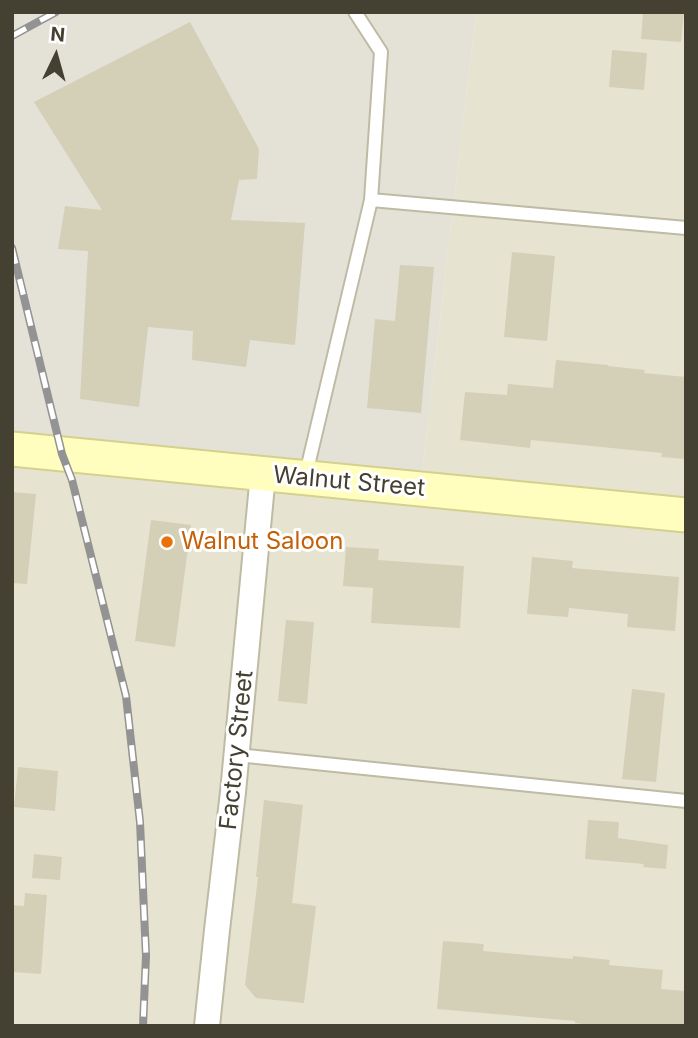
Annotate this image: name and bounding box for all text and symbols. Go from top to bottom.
north arrow [21,21,91,91]
text: N [50,22,66,47]
street label: Walnut Street [272,461,426,503]
place label: Walnut Saloon [181,528,343,556]
marker: Walnut Saloon [159,534,175,550]
street label: Factory Street [214,669,260,831]

